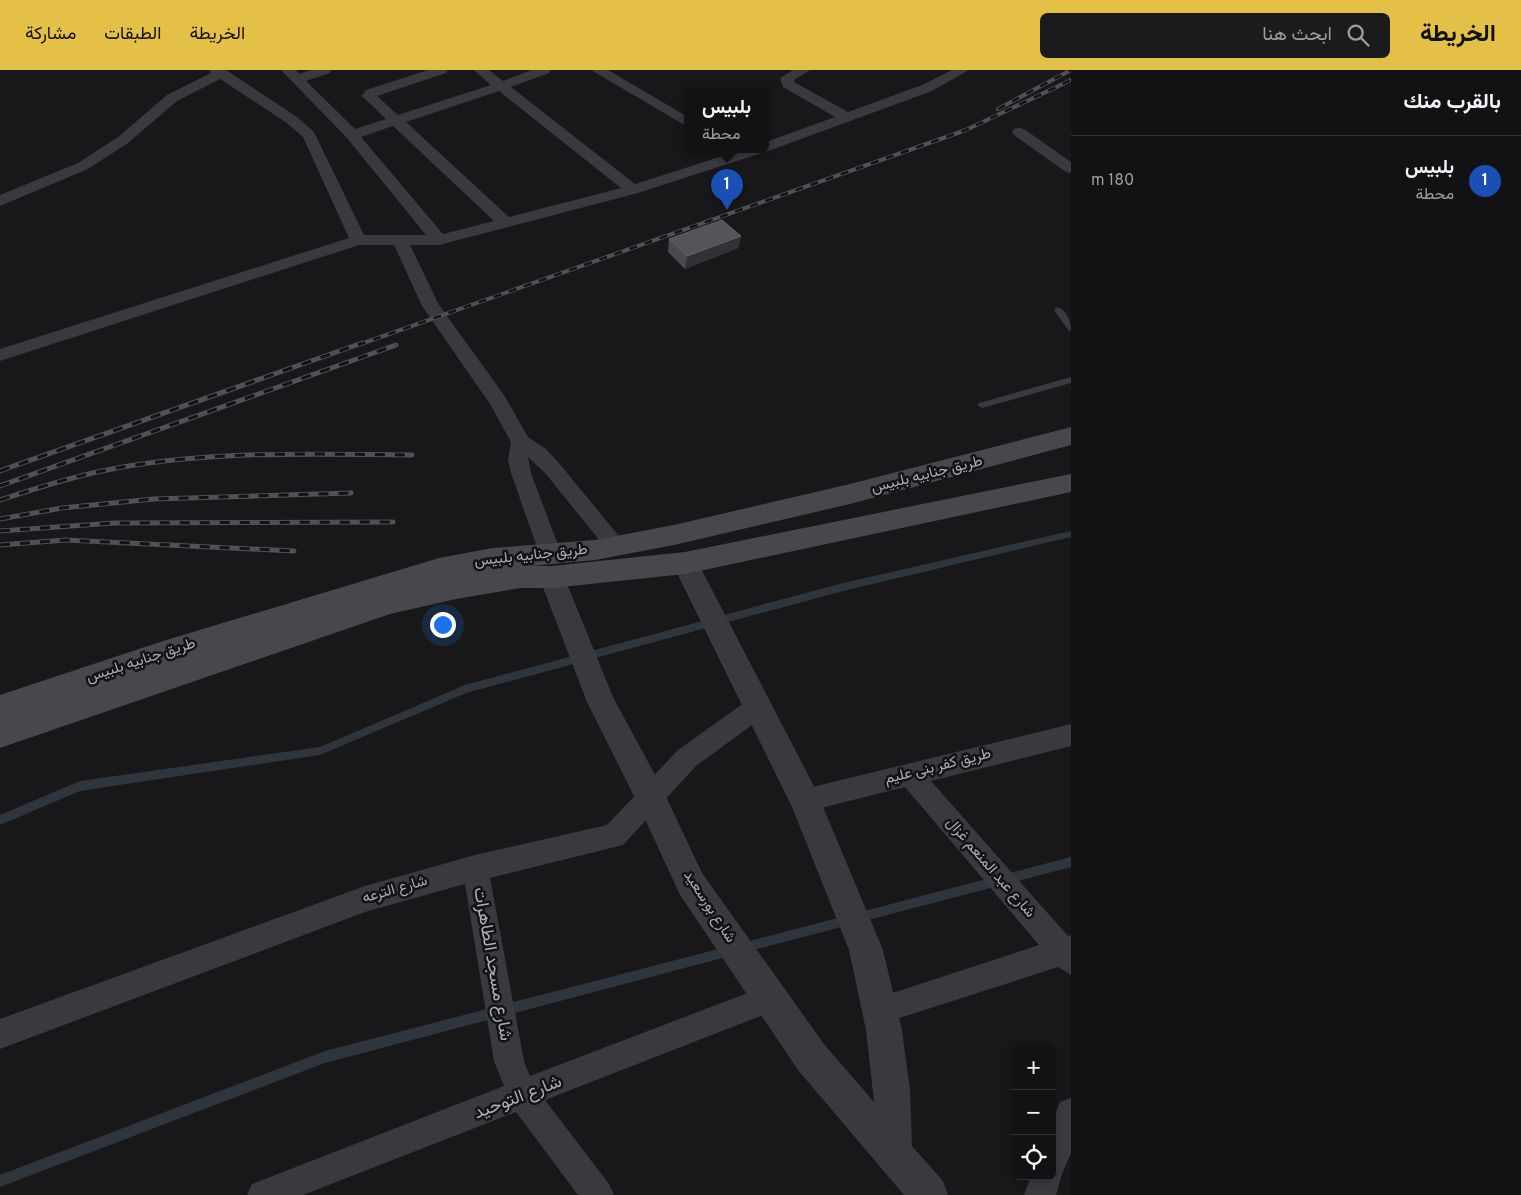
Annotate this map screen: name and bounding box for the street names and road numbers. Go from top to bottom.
street label: طريق جنابيه بلبيس [869,452,985,498]
street label: طريق جنابيه بلبيس [473,541,589,571]
street label: طريق جنابيه بلبيس [84,634,198,688]
street label: طريق كفر بنى عليم [883,745,993,789]
street label: شارع عبد المنعم غزال [941,814,1039,922]
street label: شارع بورسعيد [679,867,740,947]
street label: شارع الترعه [360,872,430,908]
street label: شارع مسجد الطاهرات [467,885,517,1043]
street label: شارع التوحيد [471,1071,565,1125]

